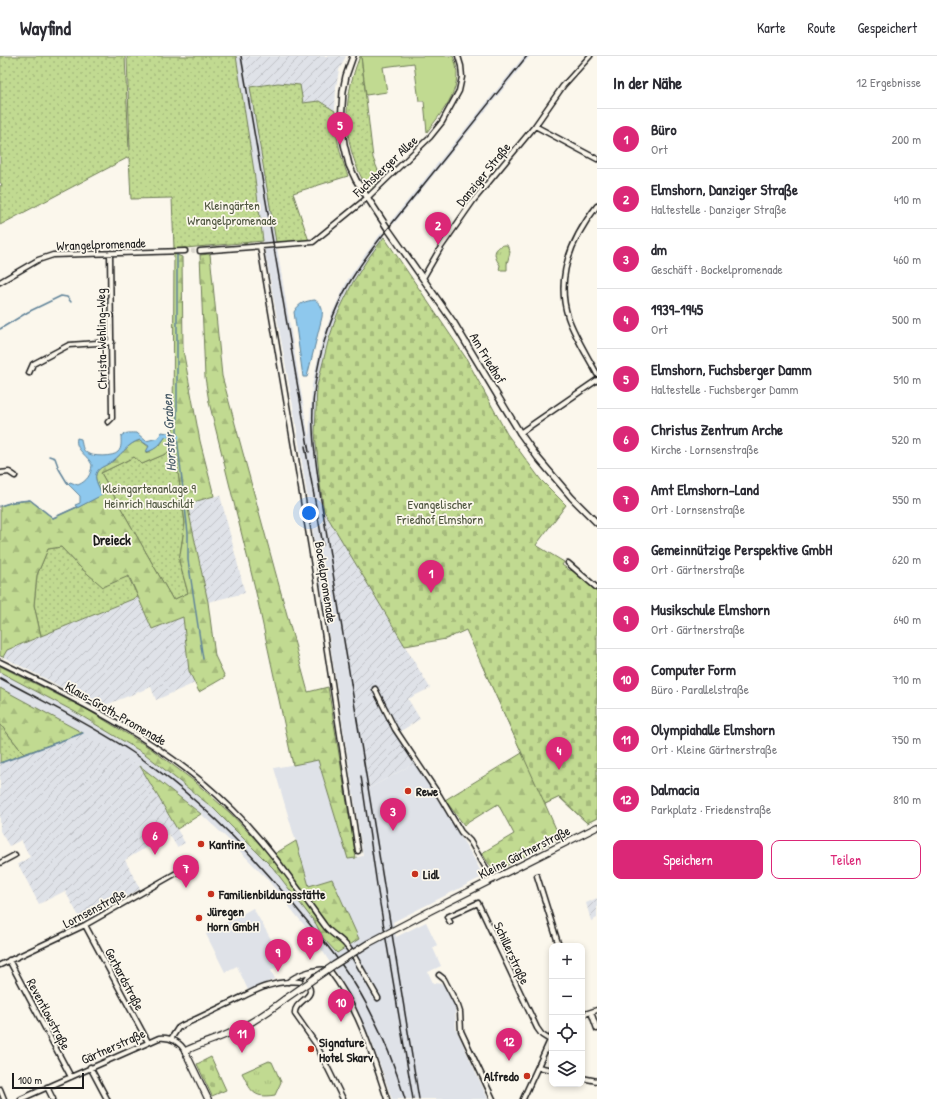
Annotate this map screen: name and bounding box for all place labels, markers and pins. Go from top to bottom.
pin: 5 [327,112,353,145]
pin: 2 [425,212,451,245]
pin: 1 [418,560,444,593]
pin: 4 [546,737,572,770]
place label: Rewe [416,782,439,800]
marker: Rewe [403,786,413,796]
pin: 3 [380,798,406,831]
pin: 6 [142,822,168,855]
place label: Kantine [209,835,246,853]
marker: Kantine [196,839,206,849]
pin: 7 [173,855,199,888]
place label: Lidl [423,865,440,883]
marker: Lidl [410,869,420,879]
place label: Familienbildungsstätte [218,885,326,904]
marker: Familienbildungsstätte [206,889,216,899]
place label: Jüregen Horn GmbH [207,902,259,935]
marker: Jüregen Horn GmbH [194,913,204,923]
pin: 8 [297,927,323,960]
pin: 9 [265,939,291,972]
pin: 10 [328,989,354,1022]
pin: 11 [229,1020,255,1053]
pin: 12 [496,1028,522,1061]
place label: Signature Hotel Skarv [319,1033,374,1066]
marker: Signature Hotel Skarv [306,1044,316,1054]
place label: Alfredo [484,1067,520,1085]
marker: Alfredo [522,1071,532,1081]

